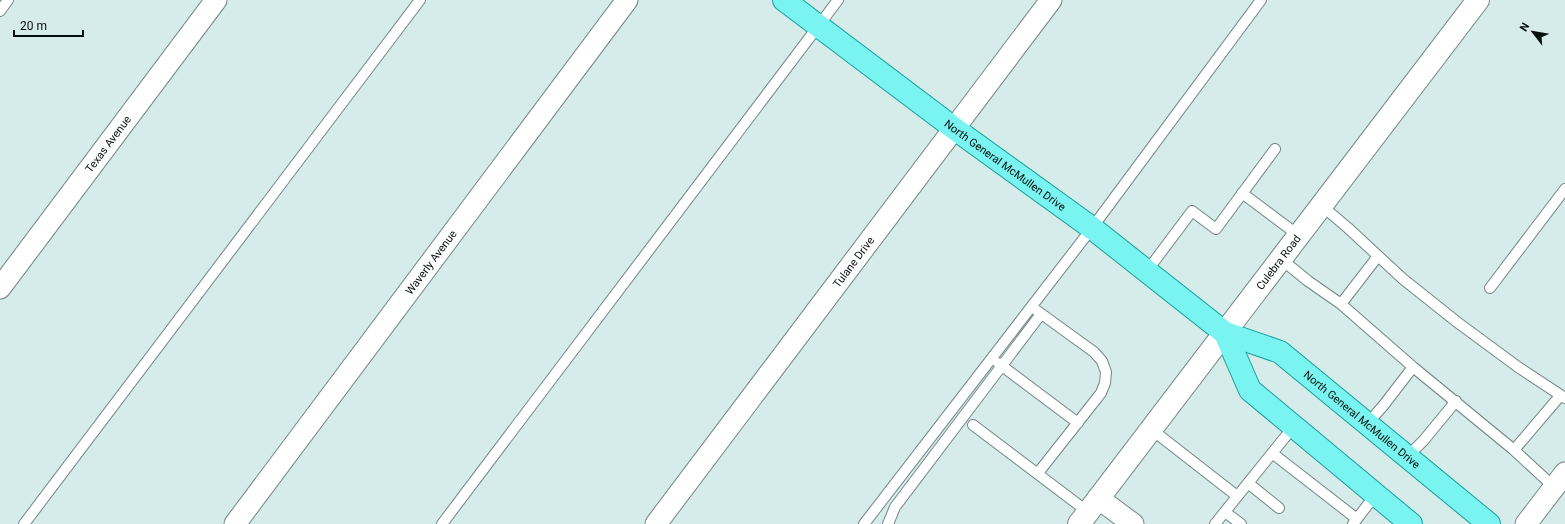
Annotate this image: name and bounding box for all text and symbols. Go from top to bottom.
scale bar [14,12,83,38]
north arrow [1513,12,1553,52]
text: 20 m [20,19,47,33]
text: N [1517,20,1533,34]
street label: Texas Avenue [83,113,134,175]
street label: North General McMullen Drive [942,117,1068,214]
street label: Waverly Avenue [403,228,460,297]
street label: Culebra Road [1254,233,1304,293]
street label: Tulane Drive [831,234,877,290]
street label: North General McMullen Drive [1301,368,1422,472]

